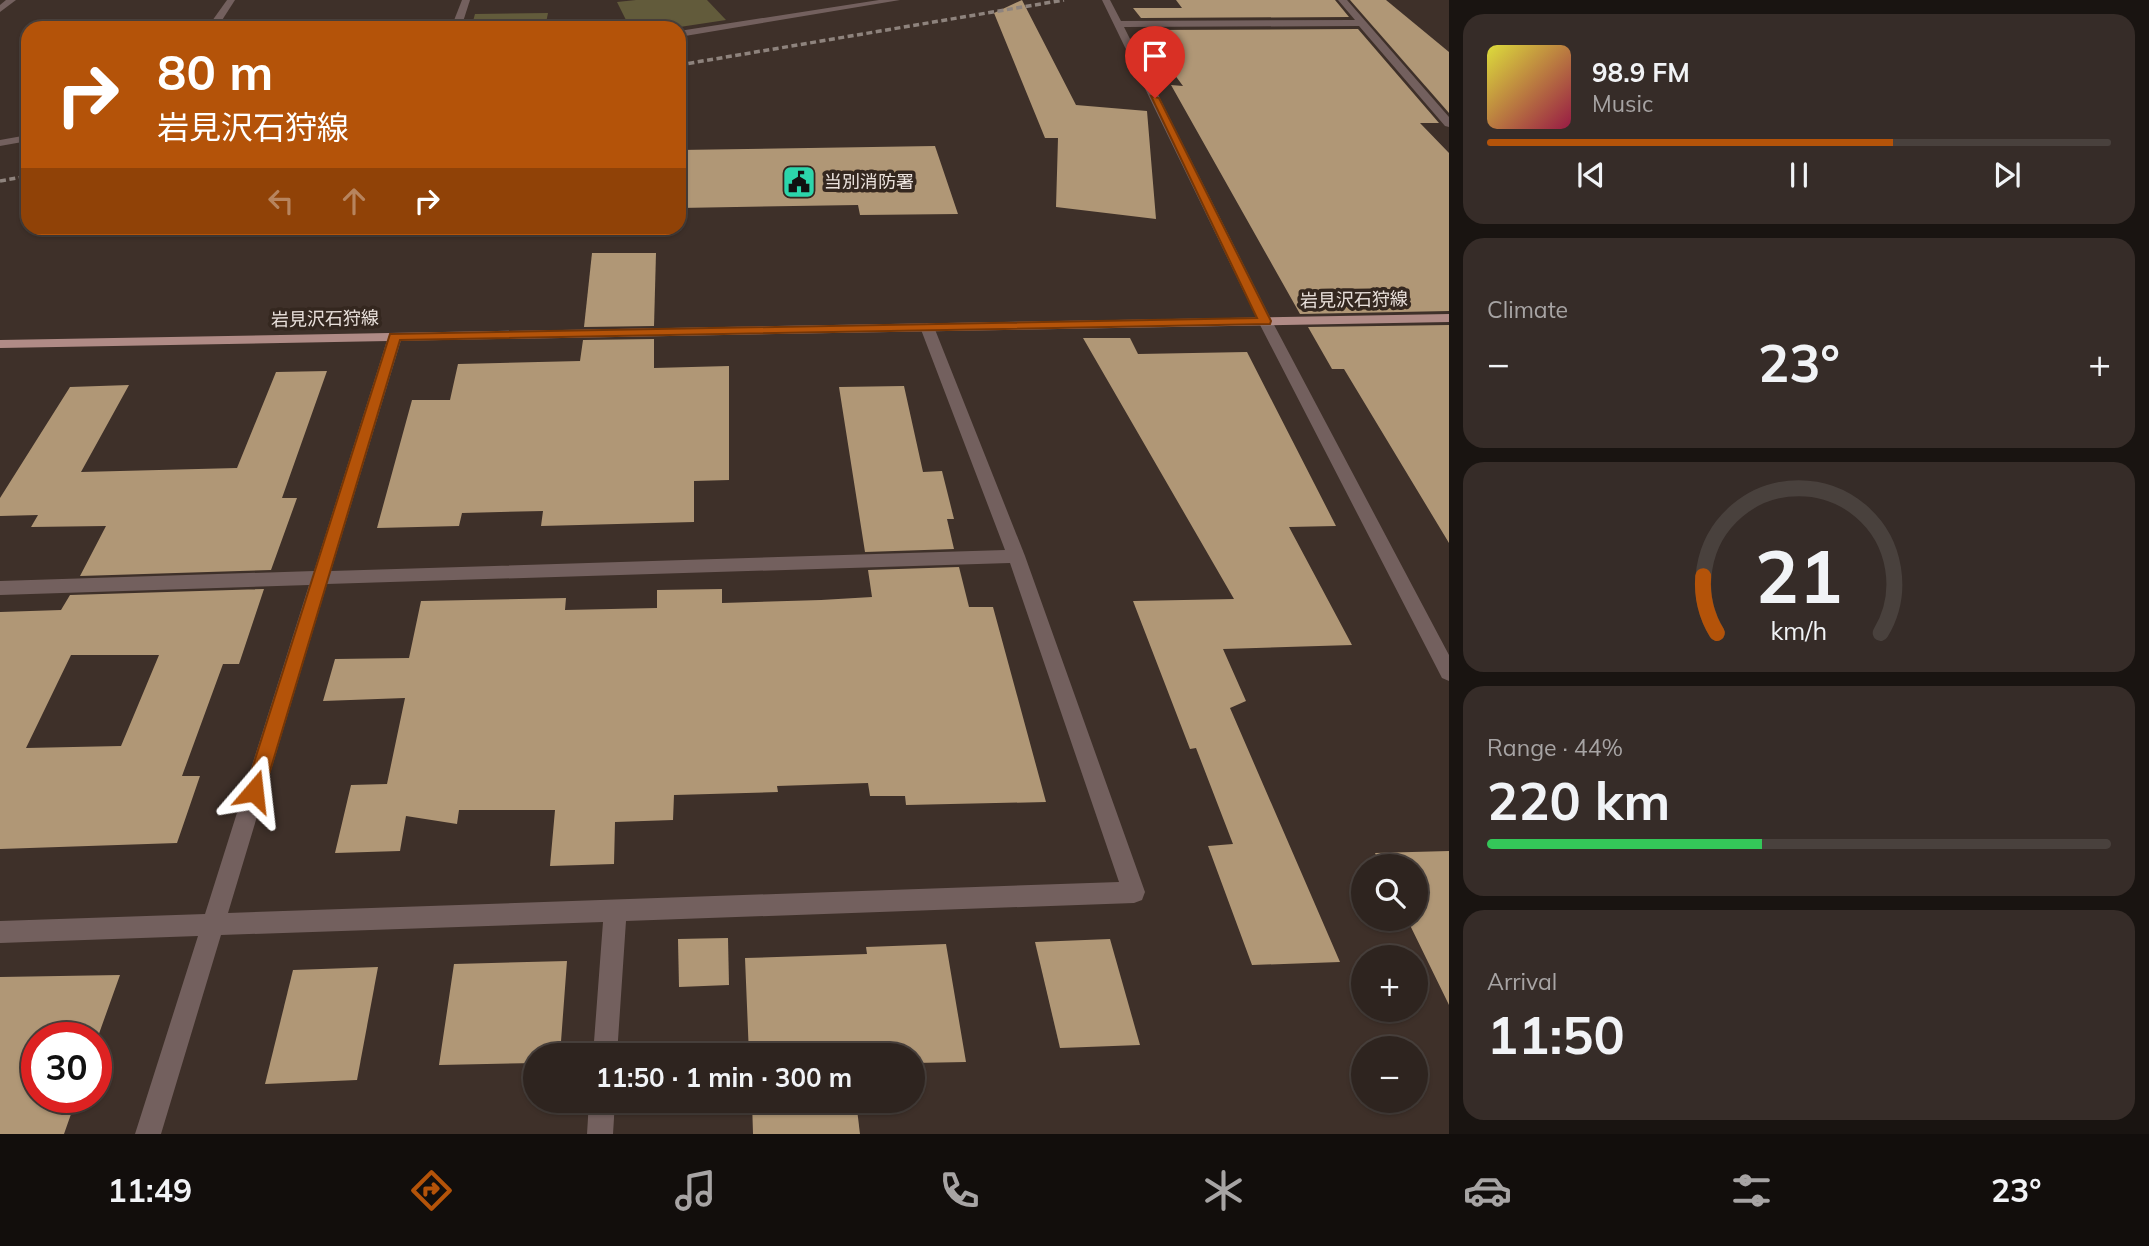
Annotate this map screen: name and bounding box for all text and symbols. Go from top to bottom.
pin [1125,26,1185,98]
icon: arrive [1136,37,1174,75]
text: 80 m [157,41,273,102]
icon: right [42,49,133,140]
text: 98.9 FM [1592,56,1690,89]
text: Music [1592,89,1653,118]
text: 岩見沢石狩線 [157,107,349,147]
icon: previous [1572,156,1610,194]
icon: pause [1780,156,1818,194]
icon: next [1988,156,2026,194]
public building icon: 当別消防署 [780,163,818,201]
place label: 当別消防署 [824,170,914,193]
icon: left [262,182,300,220]
icon: ahead [335,182,373,220]
icon: right [408,182,446,220]
street label: 岩見沢石狩線 [1300,287,1408,312]
text: Climate [1487,295,1568,324]
street label: 岩見沢石狩線 [271,306,379,331]
text: 23° [1758,330,1840,395]
text: − [1487,339,1510,387]
text: + [2088,339,2111,387]
text: 21 [1755,530,1843,621]
text: km/h [1771,615,1827,646]
text: Range · 44% [1487,733,1623,762]
position arrow [217,754,291,828]
text: 220 km [1487,768,1670,833]
map controls [1351,854,1428,1113]
button: search [1351,854,1428,931]
button: + [1351,945,1428,1022]
text: Arrival [1487,967,1557,996]
text: 11:50 [1487,1002,1625,1067]
speed limit sign: 30 [21,1022,112,1113]
button: − [1351,1036,1428,1113]
text: 11:50 · 1 min · 300 m [596,1061,852,1094]
icon: directions [407,1166,456,1215]
icon: music [671,1166,720,1215]
icon: phone [935,1166,984,1215]
icon: climate [1199,1166,1248,1215]
icon: car [1463,1166,1512,1215]
icon: filters [1727,1166,1776,1215]
text: 11:49 [107,1170,192,1210]
text: 23° [1991,1170,2041,1210]

